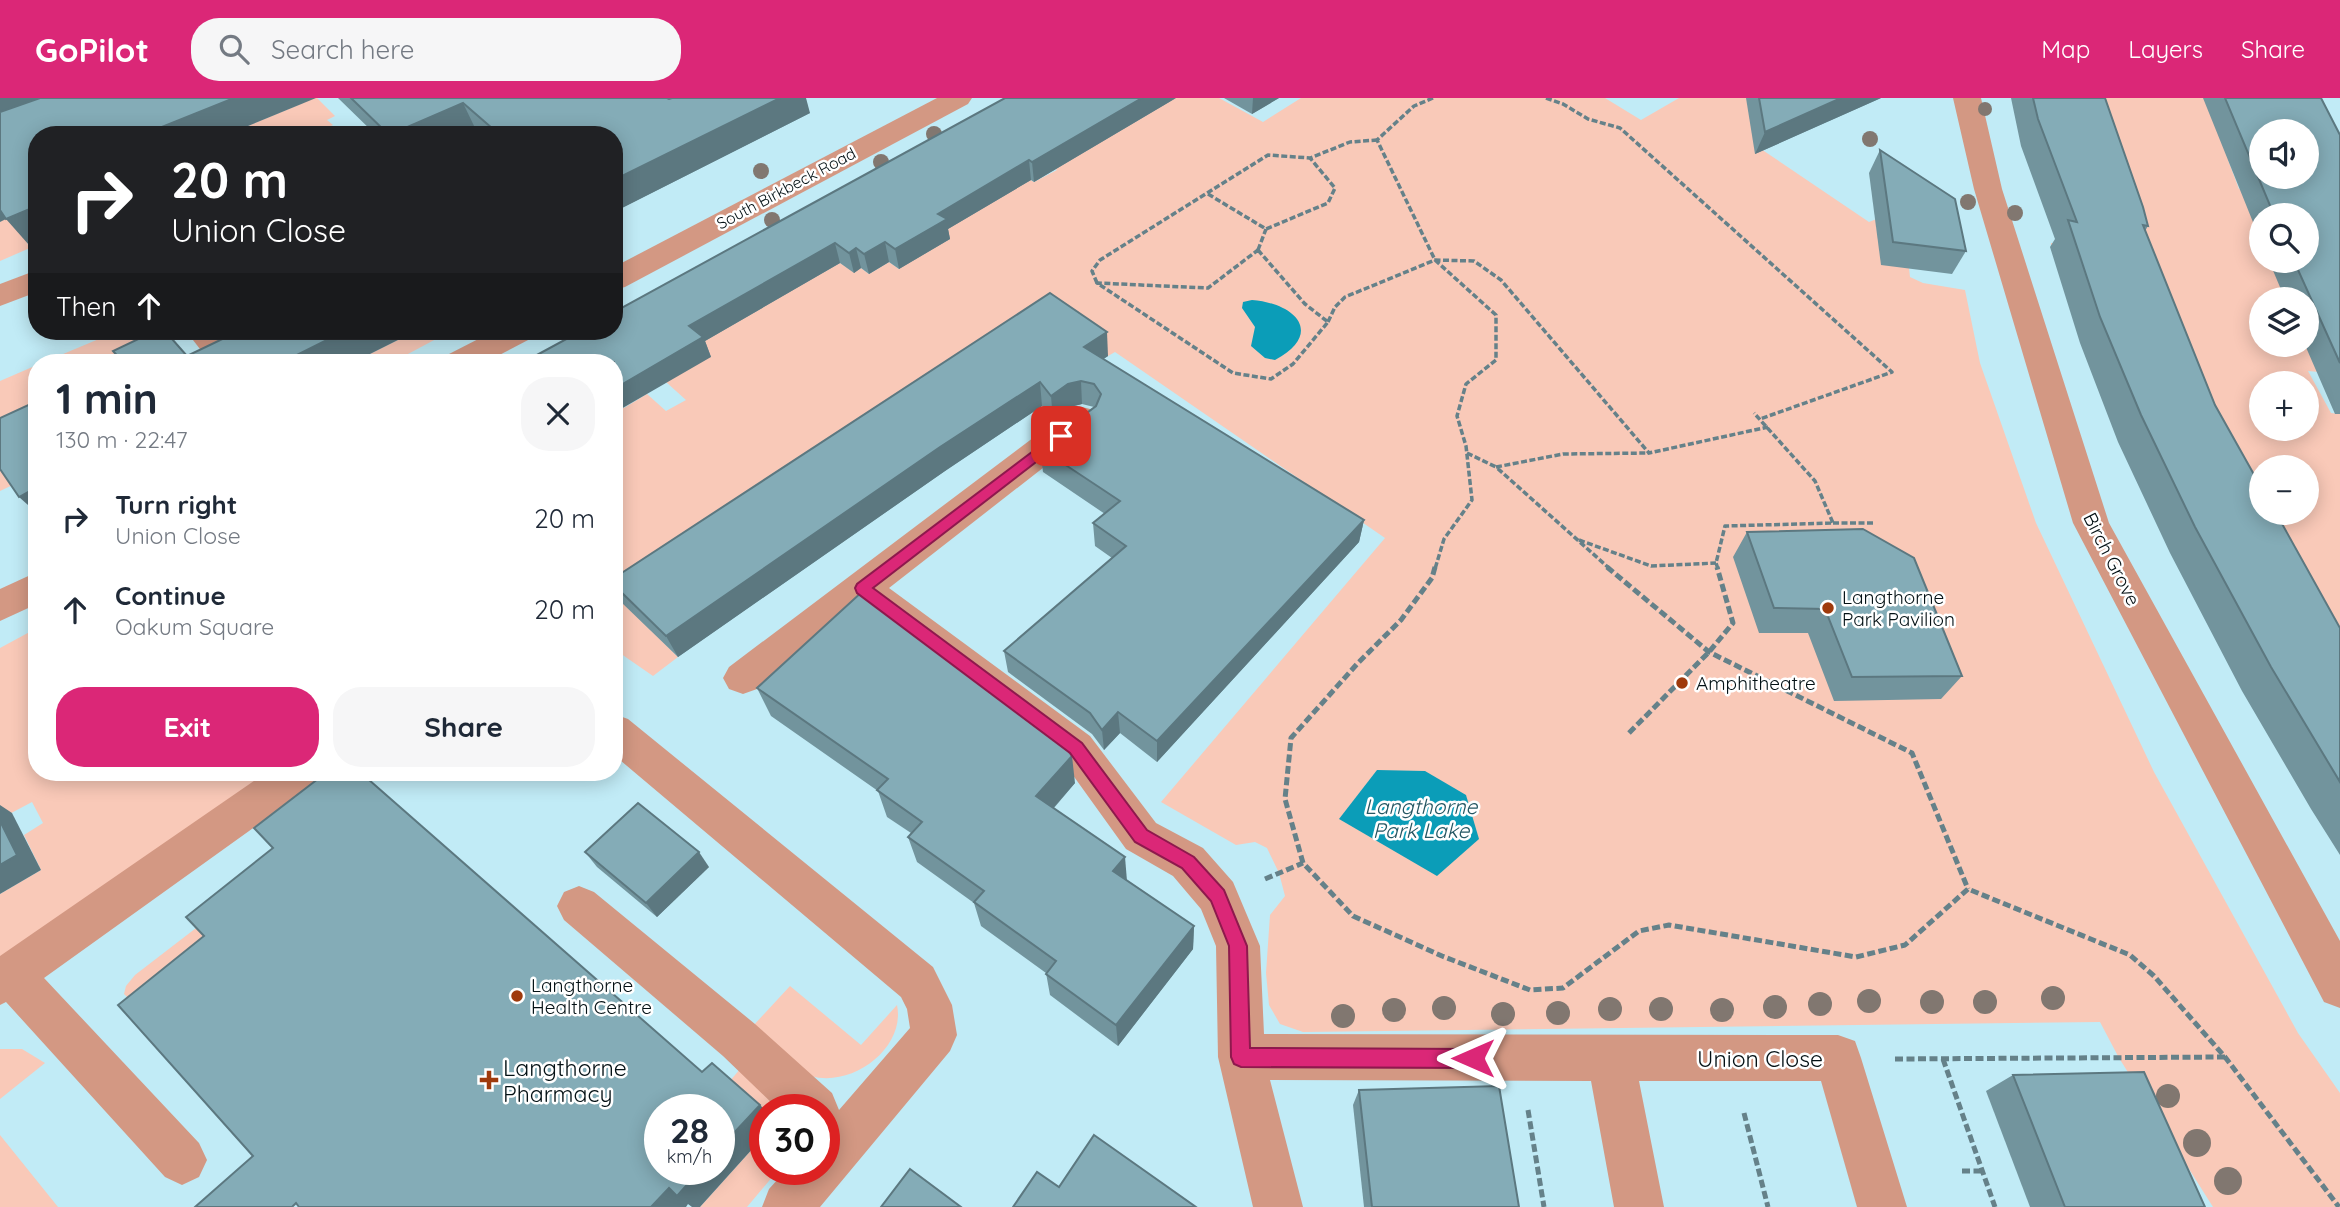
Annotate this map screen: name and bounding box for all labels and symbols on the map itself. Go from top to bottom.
street label: South Birkbeck Road [713,143,859,233]
pin [1031,406,1091,466]
street label: Birch Grove [2078,508,2146,610]
place label: Langthorne Park Pavilion [1842,585,1955,631]
marker: Langthorne Park Pavilion [1820,600,1836,616]
place label: Amphitheatre [1696,671,1816,695]
marker: Amphitheatre [1674,675,1690,691]
water label: Langthorne Park Lake [1365,793,1479,843]
place label: Langthorne Health Centre [531,973,652,1019]
marker: Langthorne Health Centre [509,988,525,1004]
position arrow [1436,1021,1510,1095]
street label: Union Close [1697,1044,1823,1073]
place label: Langthorne Pharmacy [503,1053,627,1108]
marker: Langthorne Pharmacy [481,1072,497,1088]
speed limit sign: 30 [749,1094,840,1185]

